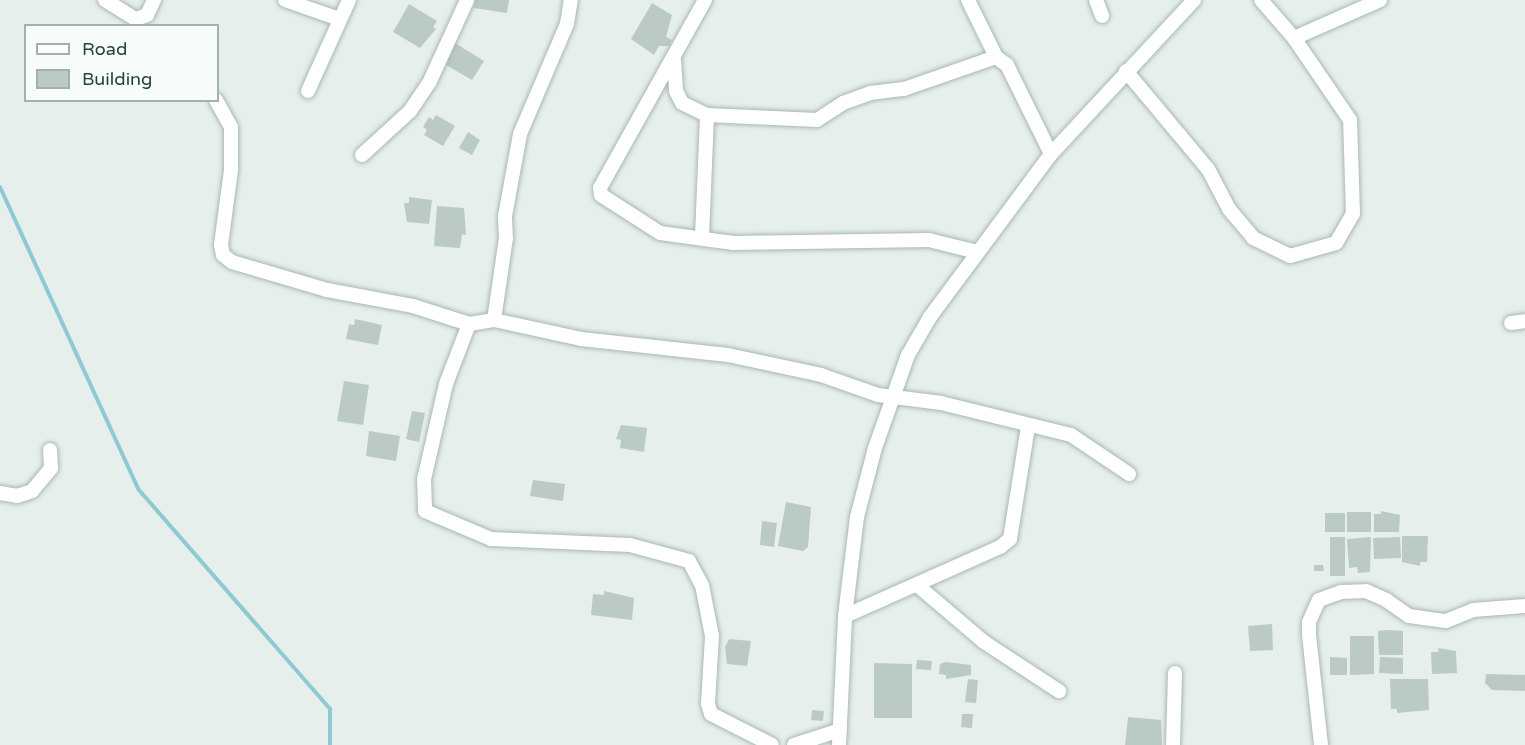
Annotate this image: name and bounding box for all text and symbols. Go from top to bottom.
legend [24,24,219,102]
text: Road [82,38,127,60]
text: Building [82,68,152,90]

